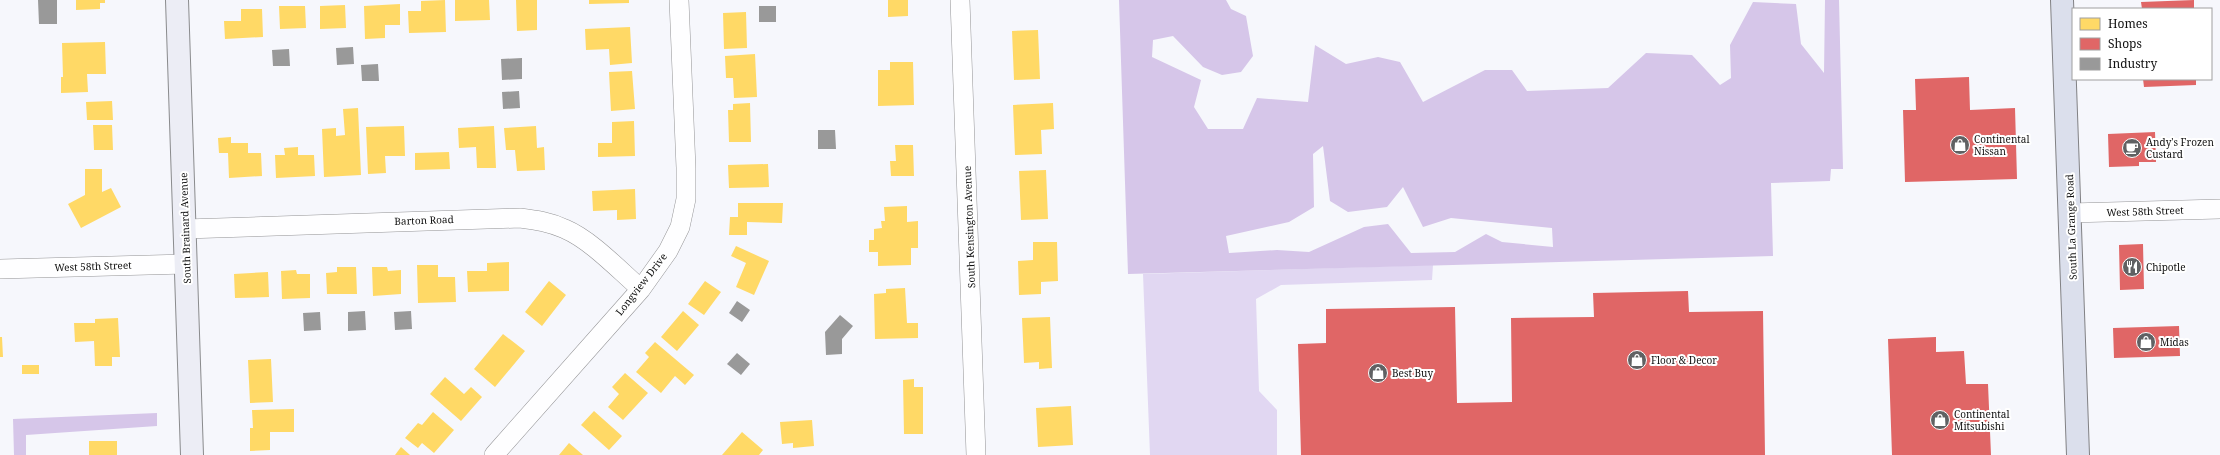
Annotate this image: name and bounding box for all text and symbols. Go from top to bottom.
legend [2072,8,2212,80]
text: Homes [2108,15,2148,32]
text: Shops [2108,35,2142,52]
text: Industry [2108,55,2157,72]
place label: Continental Nissan [1974,132,2030,158]
shop icon: Continental Nissan [1949,134,1971,156]
place label: Andy's Frozen Custard [2146,135,2214,161]
cafe icon: Andy's Frozen Custard [2121,137,2143,159]
street label: South Kensington Avenue [960,166,978,288]
street label: South Brainard Avenue [176,172,194,284]
street label: South La Grange Road [2062,174,2080,280]
street label: West 58th Street [2106,203,2184,219]
street label: Barton Road [394,212,454,228]
street label: Longview Drive [612,250,670,318]
restaurant icon: Chipotle [2121,256,2143,278]
street label: West 58th Street [54,258,132,274]
place label: Chipotle [2146,260,2186,274]
shop icon: Midas [2135,331,2157,353]
place label: Midas [2160,335,2189,349]
shop icon: Floor & Decor [1626,349,1648,371]
place label: Floor & Decor [1651,353,1717,367]
shop icon: Best Buy [1367,362,1389,384]
place label: Best Buy [1392,366,1433,380]
place label: Continental Mitsubishi [1954,407,2010,433]
shop icon: Continental Mitsubishi [1929,409,1951,431]

